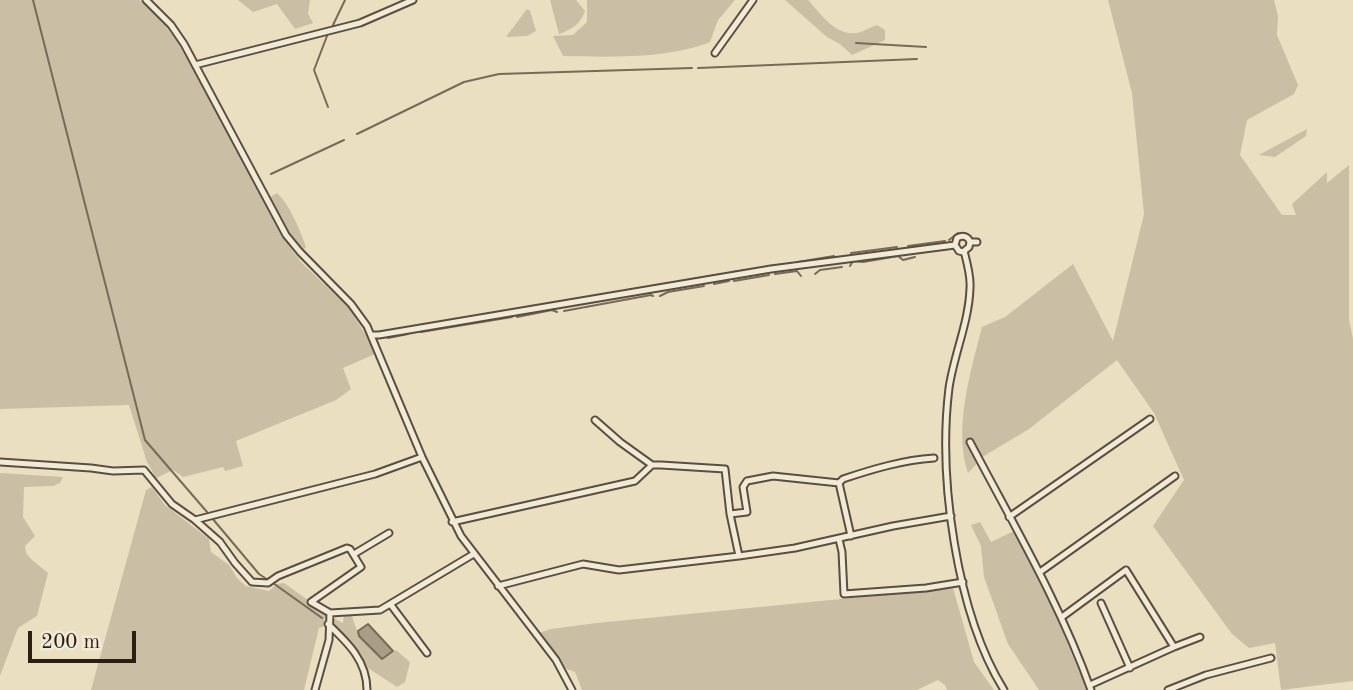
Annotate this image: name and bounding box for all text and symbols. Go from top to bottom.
scale bar [32,616,140,660]
text: 200 m [41,632,100,653]

